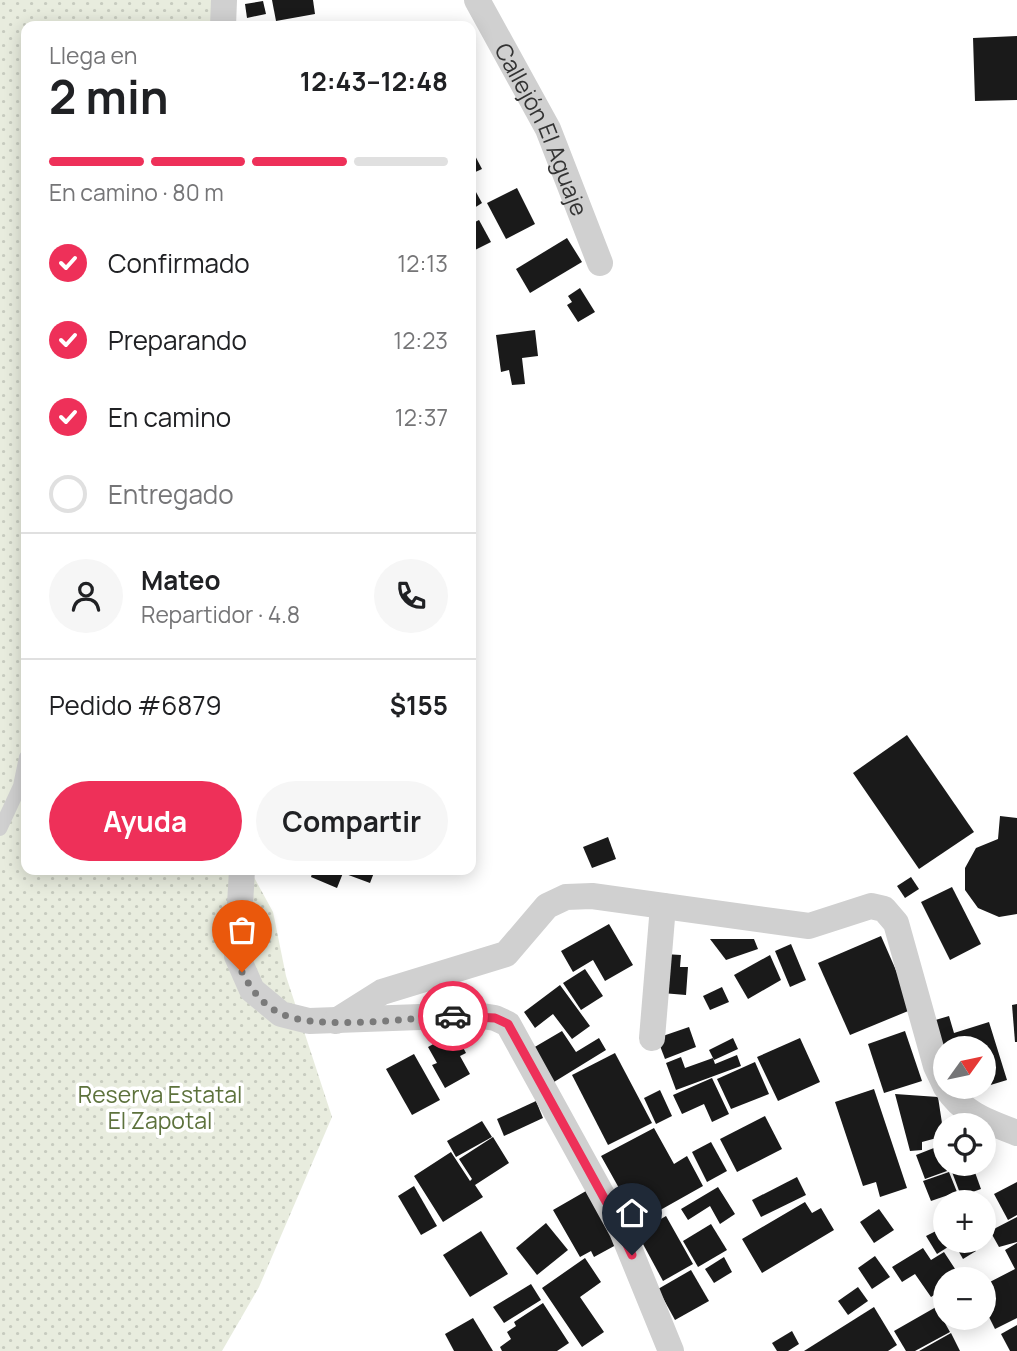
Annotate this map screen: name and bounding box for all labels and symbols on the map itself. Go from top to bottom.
street label: Callejón El Aguaje [488,37,596,220]
pin [212,900,272,972]
courier [418,981,488,1051]
north arrow [933,1036,996,1099]
park label: Reserva Estatal El Zapotal [78,1078,242,1136]
pin [602,1183,662,1255]

